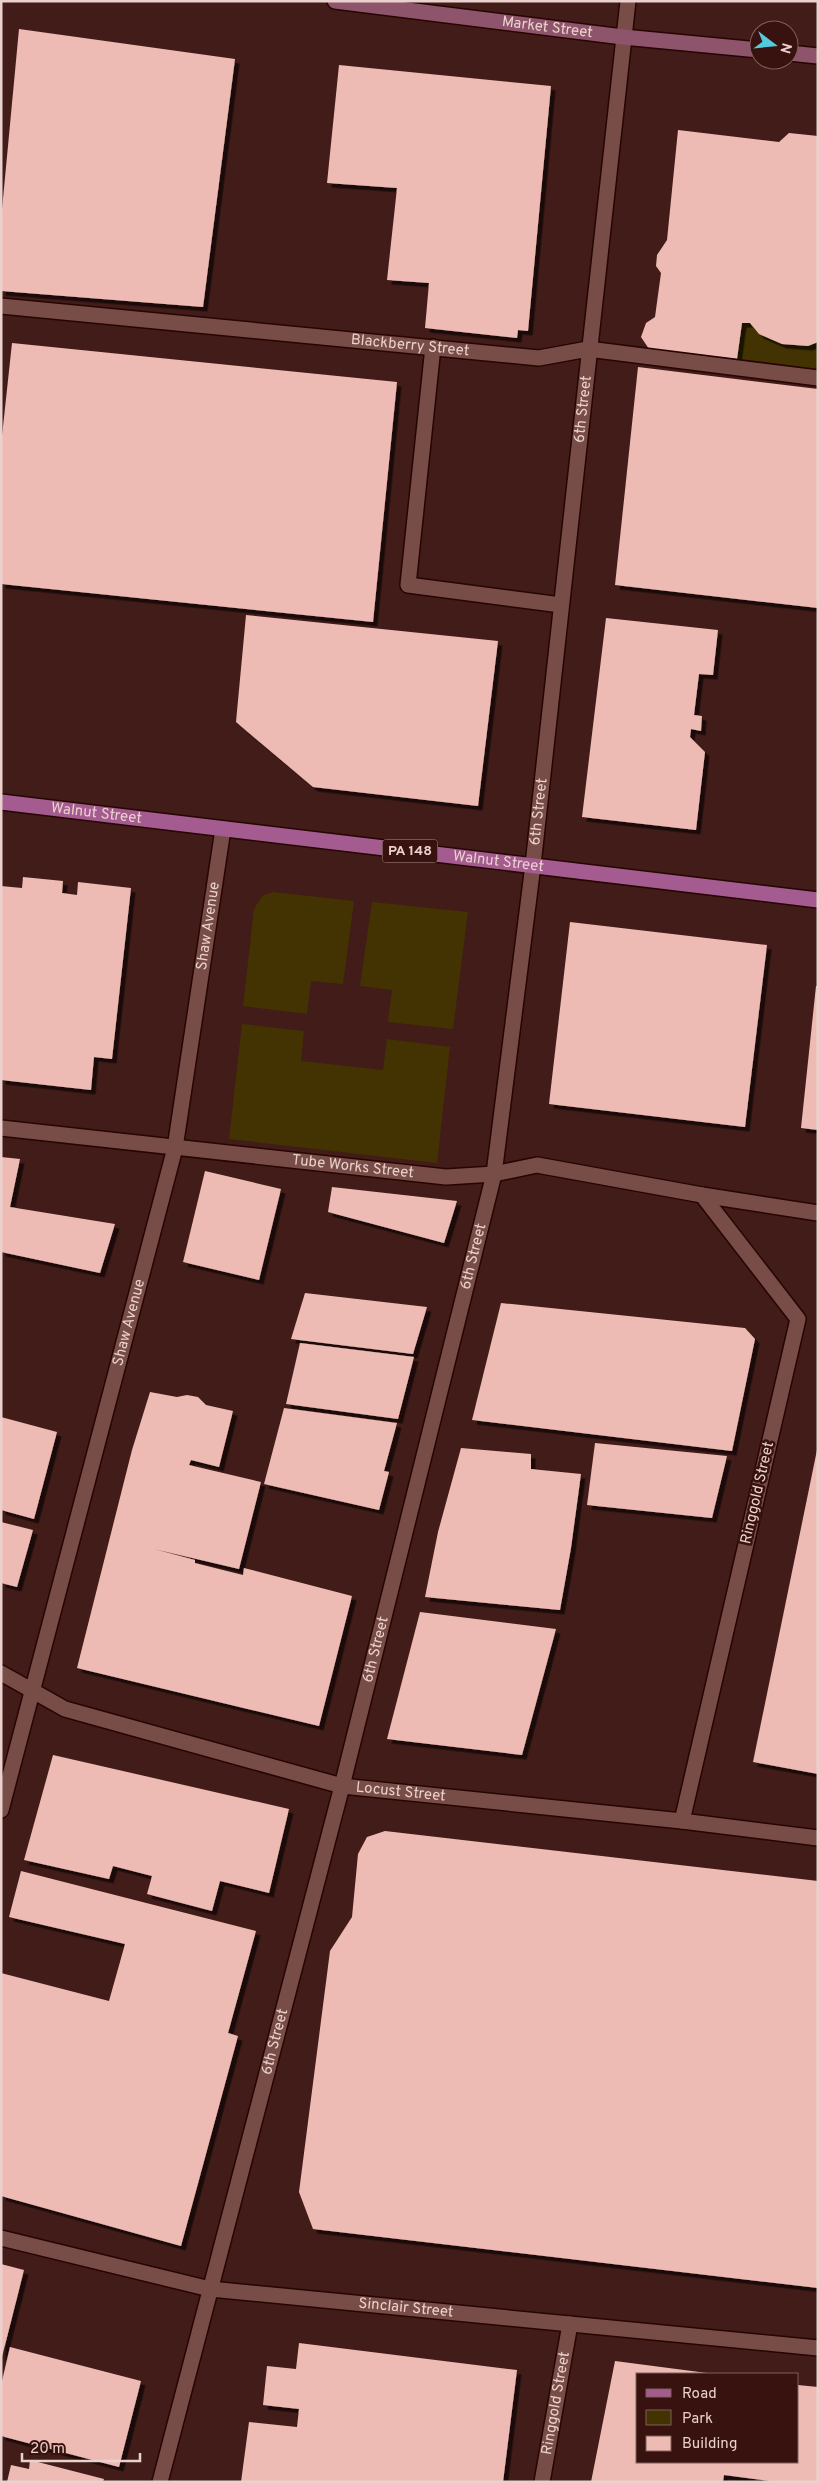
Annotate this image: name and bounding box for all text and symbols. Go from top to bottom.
street label: Market Street [501,12,594,43]
north arrow [749,20,799,70]
text: N [775,41,795,55]
street label: Blackberry Street [350,330,470,361]
street label: 6th Street [570,375,596,444]
street label: 6th Street [526,777,552,846]
street label: Walnut Street [50,799,143,828]
road number: PA 148 [382,839,438,862]
street label: Walnut Street [452,847,545,877]
street label: Shaw Avenue [192,880,224,971]
street label: Tube Works Street [291,1151,415,1183]
street label: 6th Street [456,1221,491,1292]
street label: Shaw Avenue [109,1277,150,1368]
street label: Ringgold Street [737,1440,779,1546]
street label: 6th Street [359,1614,393,1685]
street label: Locust Street [355,1778,447,1806]
street label: 6th Street [257,2007,293,2077]
street label: Sinclair Street [358,2294,454,2322]
street label: Ringgold Street [537,2350,574,2456]
legend [636,2373,799,2463]
text: Road [682,2385,717,2404]
text: Park [682,2410,713,2429]
scale bar [22,2430,140,2462]
text: Building [682,2435,737,2454]
text: 20 m [30,2440,65,2459]

